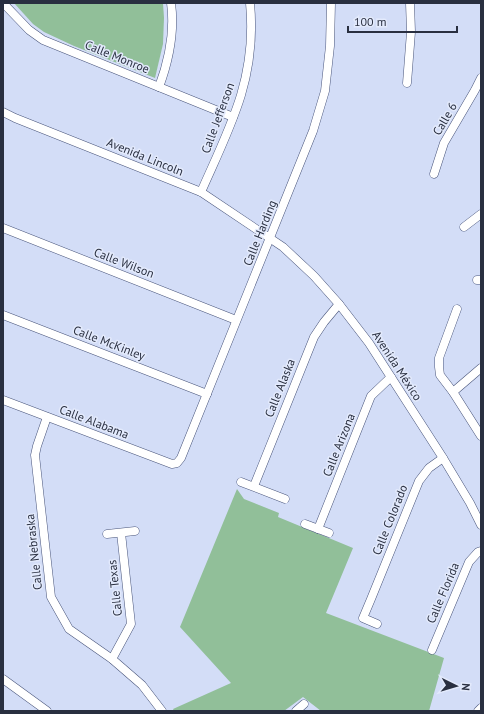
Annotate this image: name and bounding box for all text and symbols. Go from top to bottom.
scale bar [348,8,457,34]
text: 100 m [354,14,387,29]
street label: Calle Monroe [83,37,152,76]
street label: Calle Jefferson [198,80,237,155]
street label: Calle 6 [429,100,460,138]
street label: Avenida Lincoln [105,134,186,179]
street label: Calle Harding [240,198,280,268]
street label: Calle Wilson [92,244,156,281]
street label: Calle McKinley [71,322,148,363]
street label: Avenida México [369,328,426,403]
street label: Calle Alaska [261,356,298,419]
street label: Calle Alabama [57,401,131,442]
street label: Calle Arizona [319,411,358,479]
street label: Calle Colorado [369,482,410,557]
street label: Calle Nebraska [22,513,45,591]
street label: Calle Texas [104,559,125,617]
street label: Calle Florida [423,560,462,626]
north arrow [436,666,476,706]
text: N [459,683,473,691]

